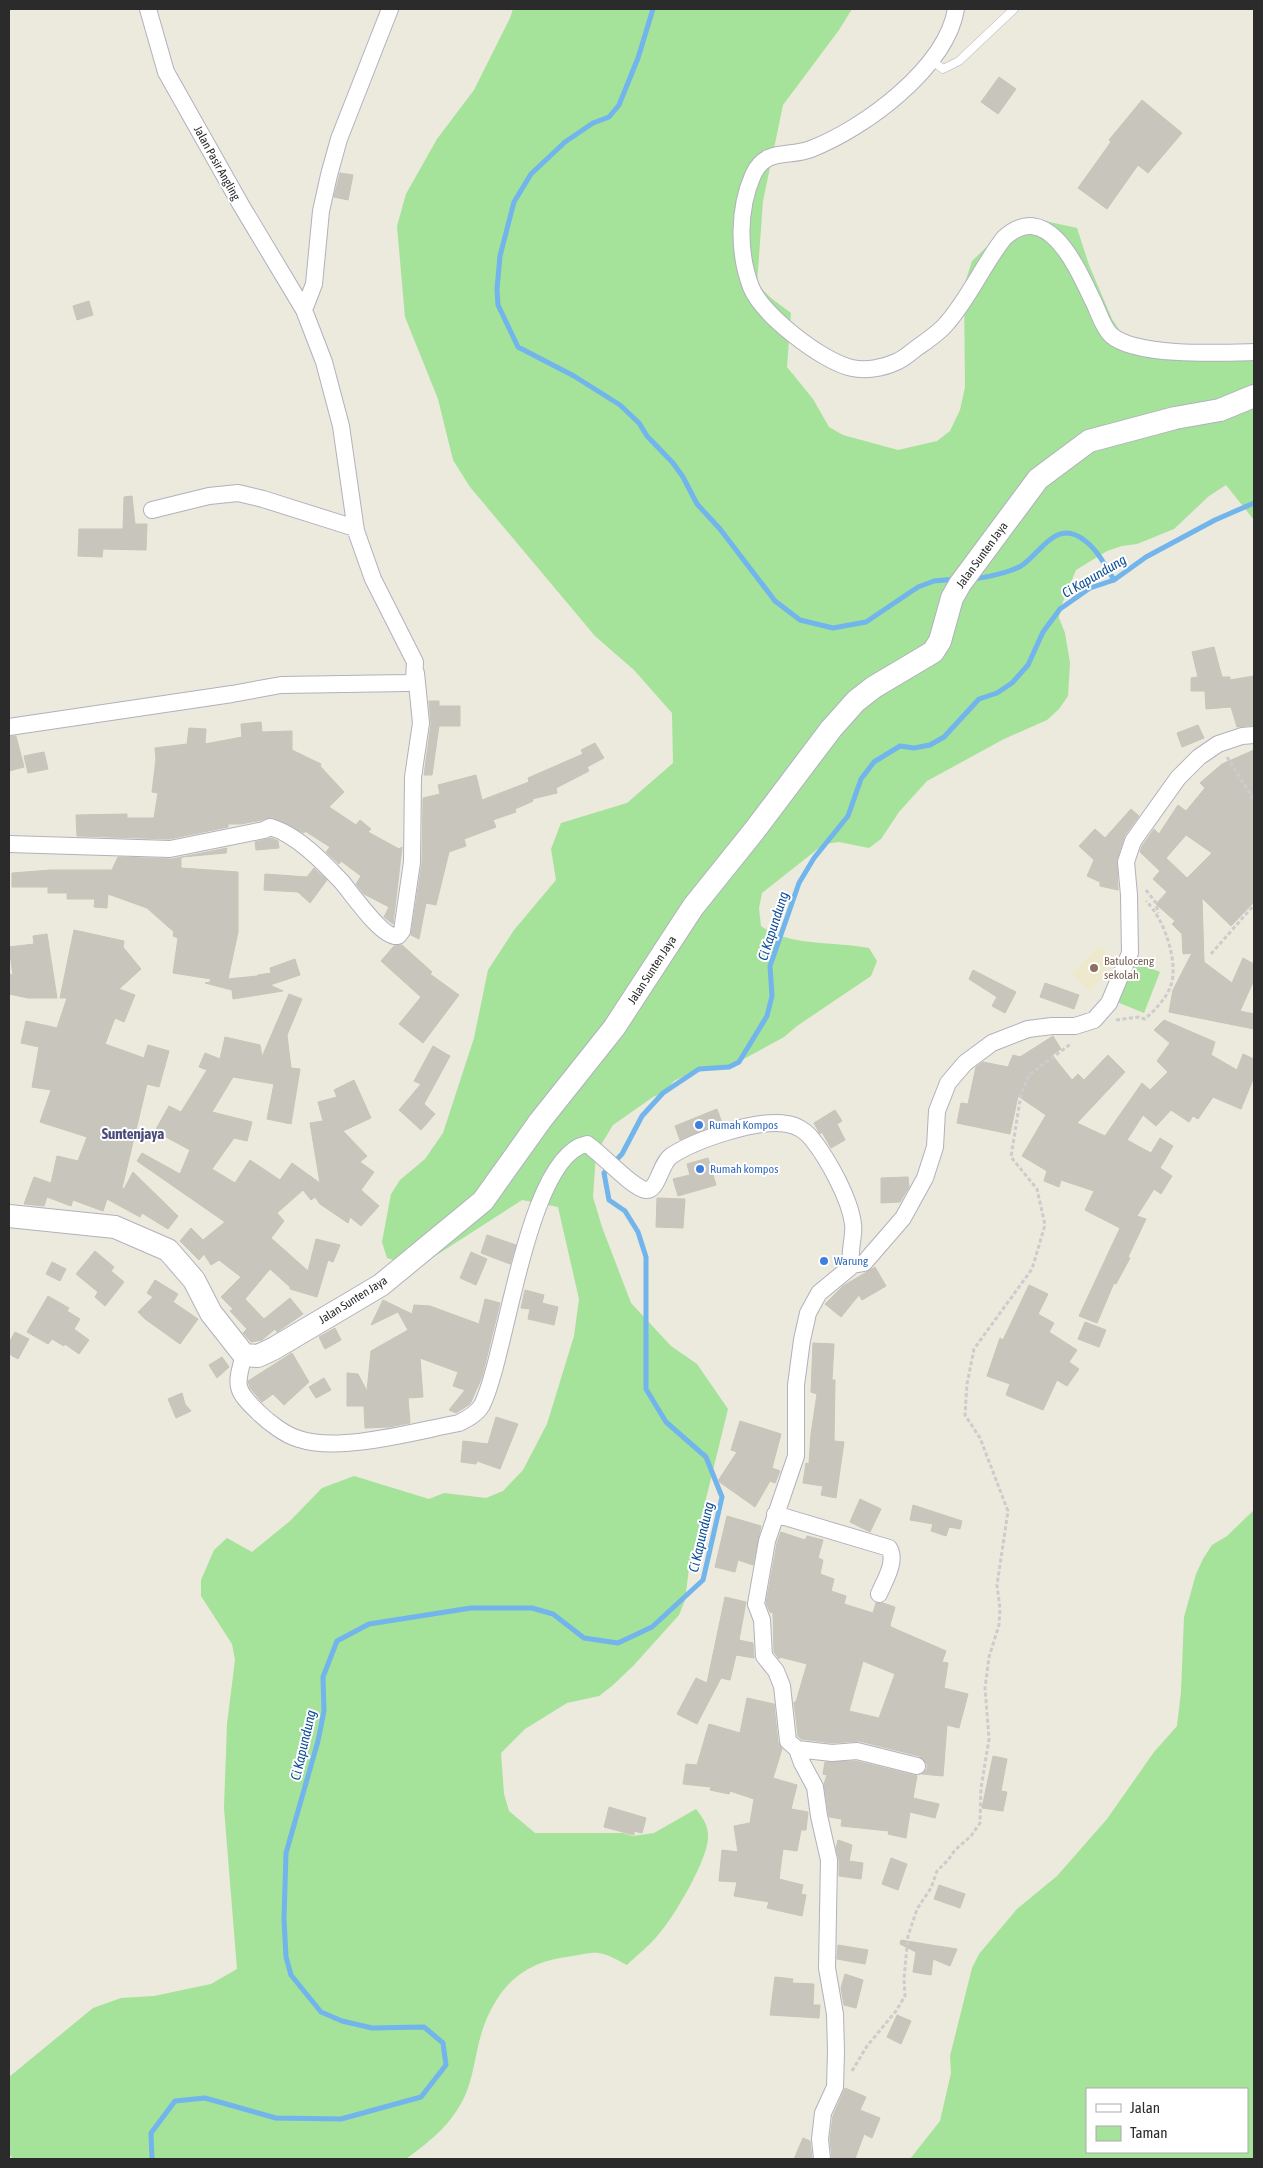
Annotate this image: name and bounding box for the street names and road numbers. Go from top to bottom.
street label: Jalan Pasir Angling [191,123,244,203]
street label: Jalan Sunten Jaya [953,519,1011,591]
street label: Jalan Sunten Jaya [625,933,679,1007]
street label: Jalan Sunten Jaya [316,1273,390,1327]

